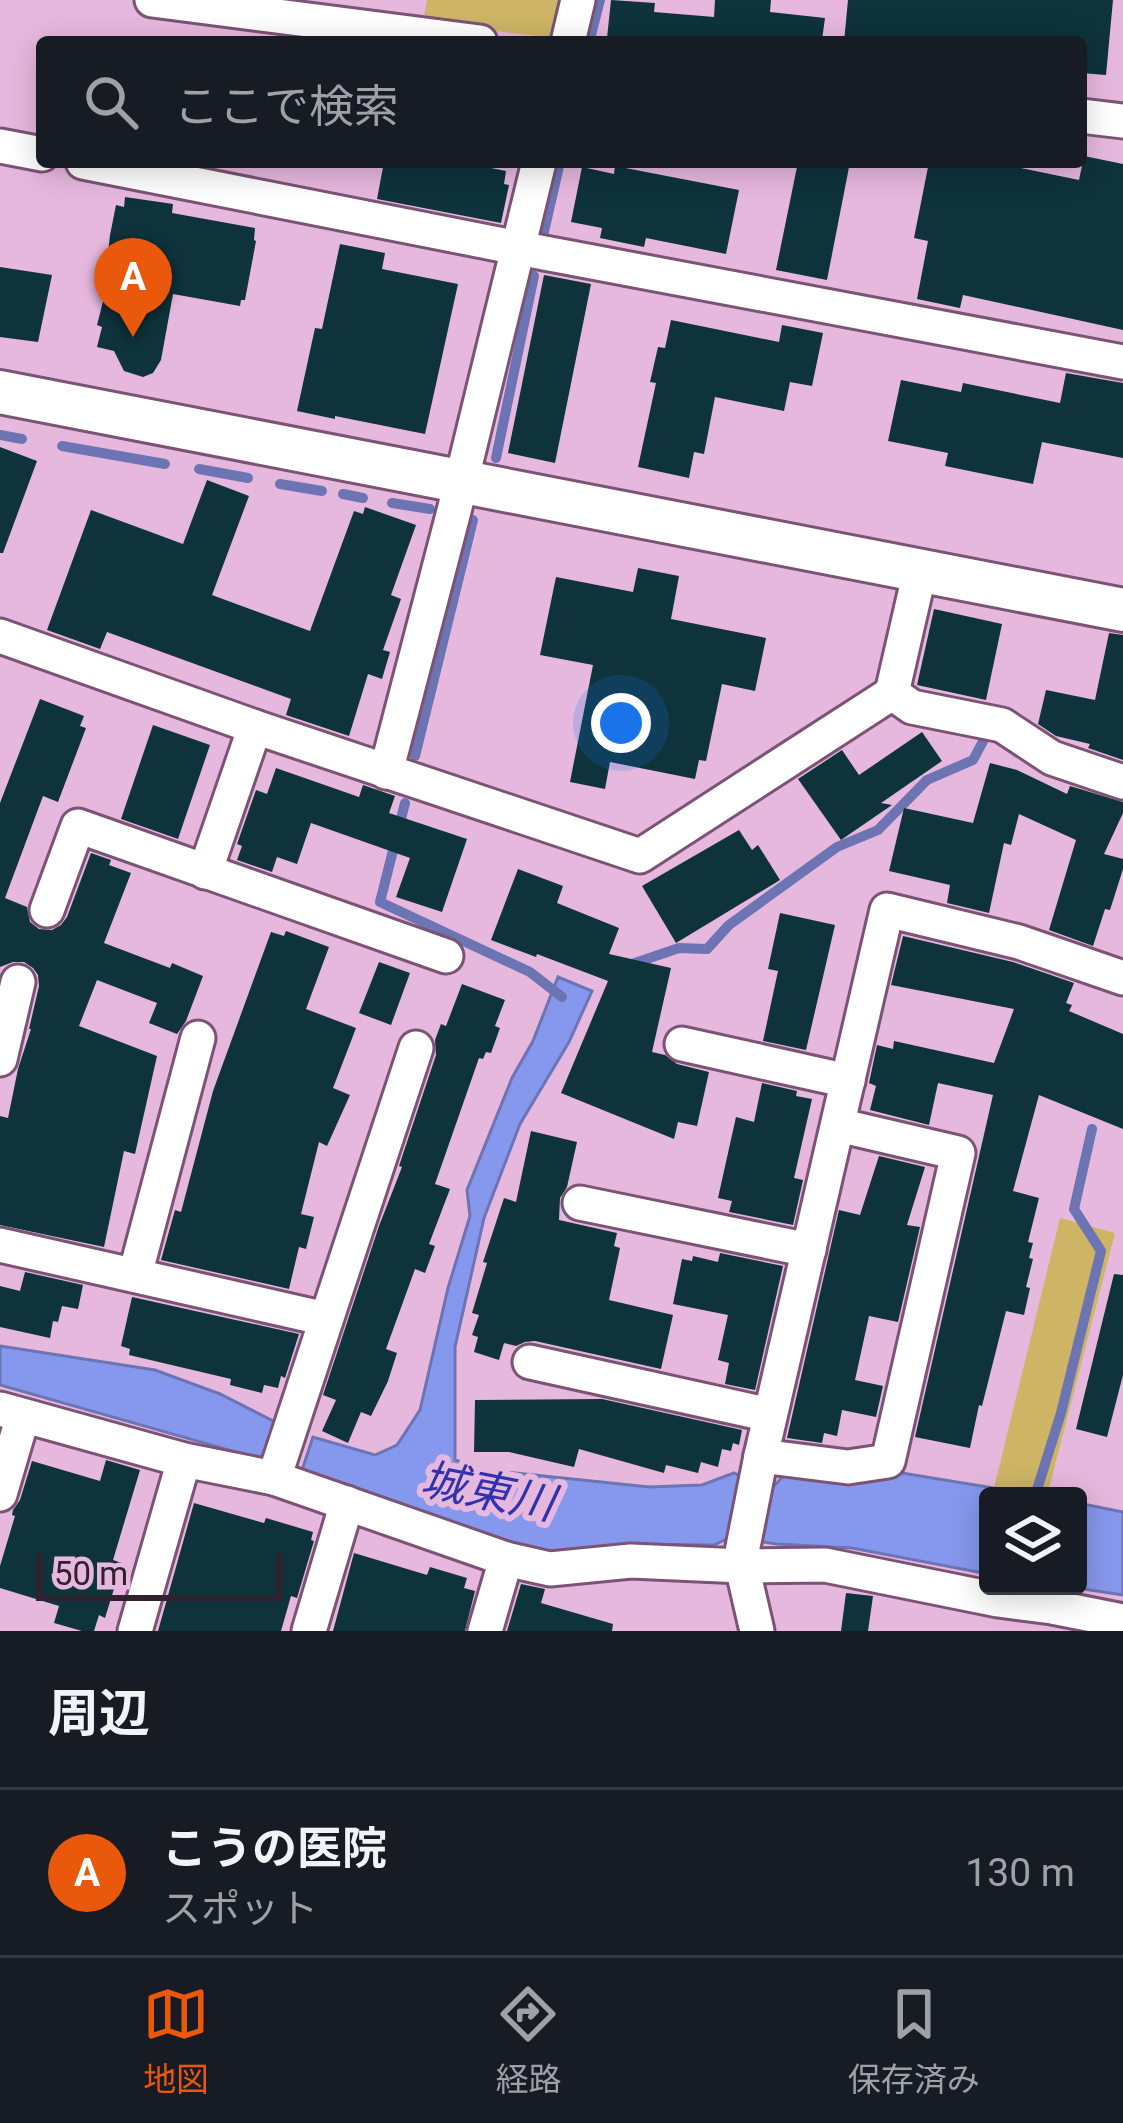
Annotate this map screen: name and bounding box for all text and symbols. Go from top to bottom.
search box [36,36,1087,168]
icon: search [78,69,144,135]
text: ここで検索 [174,80,399,133]
pin: A [94,238,172,337]
your location [591,693,651,753]
water label: 城東川 [417,1453,563,1531]
map controls [979,1487,1087,1595]
button: layers [979,1487,1087,1595]
scale bar [36,1547,282,1600]
text: 50 m [54,1554,128,1593]
text: 周辺 [48,1684,150,1743]
text: こうの医院 [162,1822,387,1875]
text: A [74,1850,100,1896]
text: 130 m [965,1850,1075,1896]
text: スポット [162,1886,318,1932]
tab: 地図 [143,1981,209,2101]
tab: 経路 [495,1981,561,2101]
tab: 保存済み [848,1981,980,2101]

